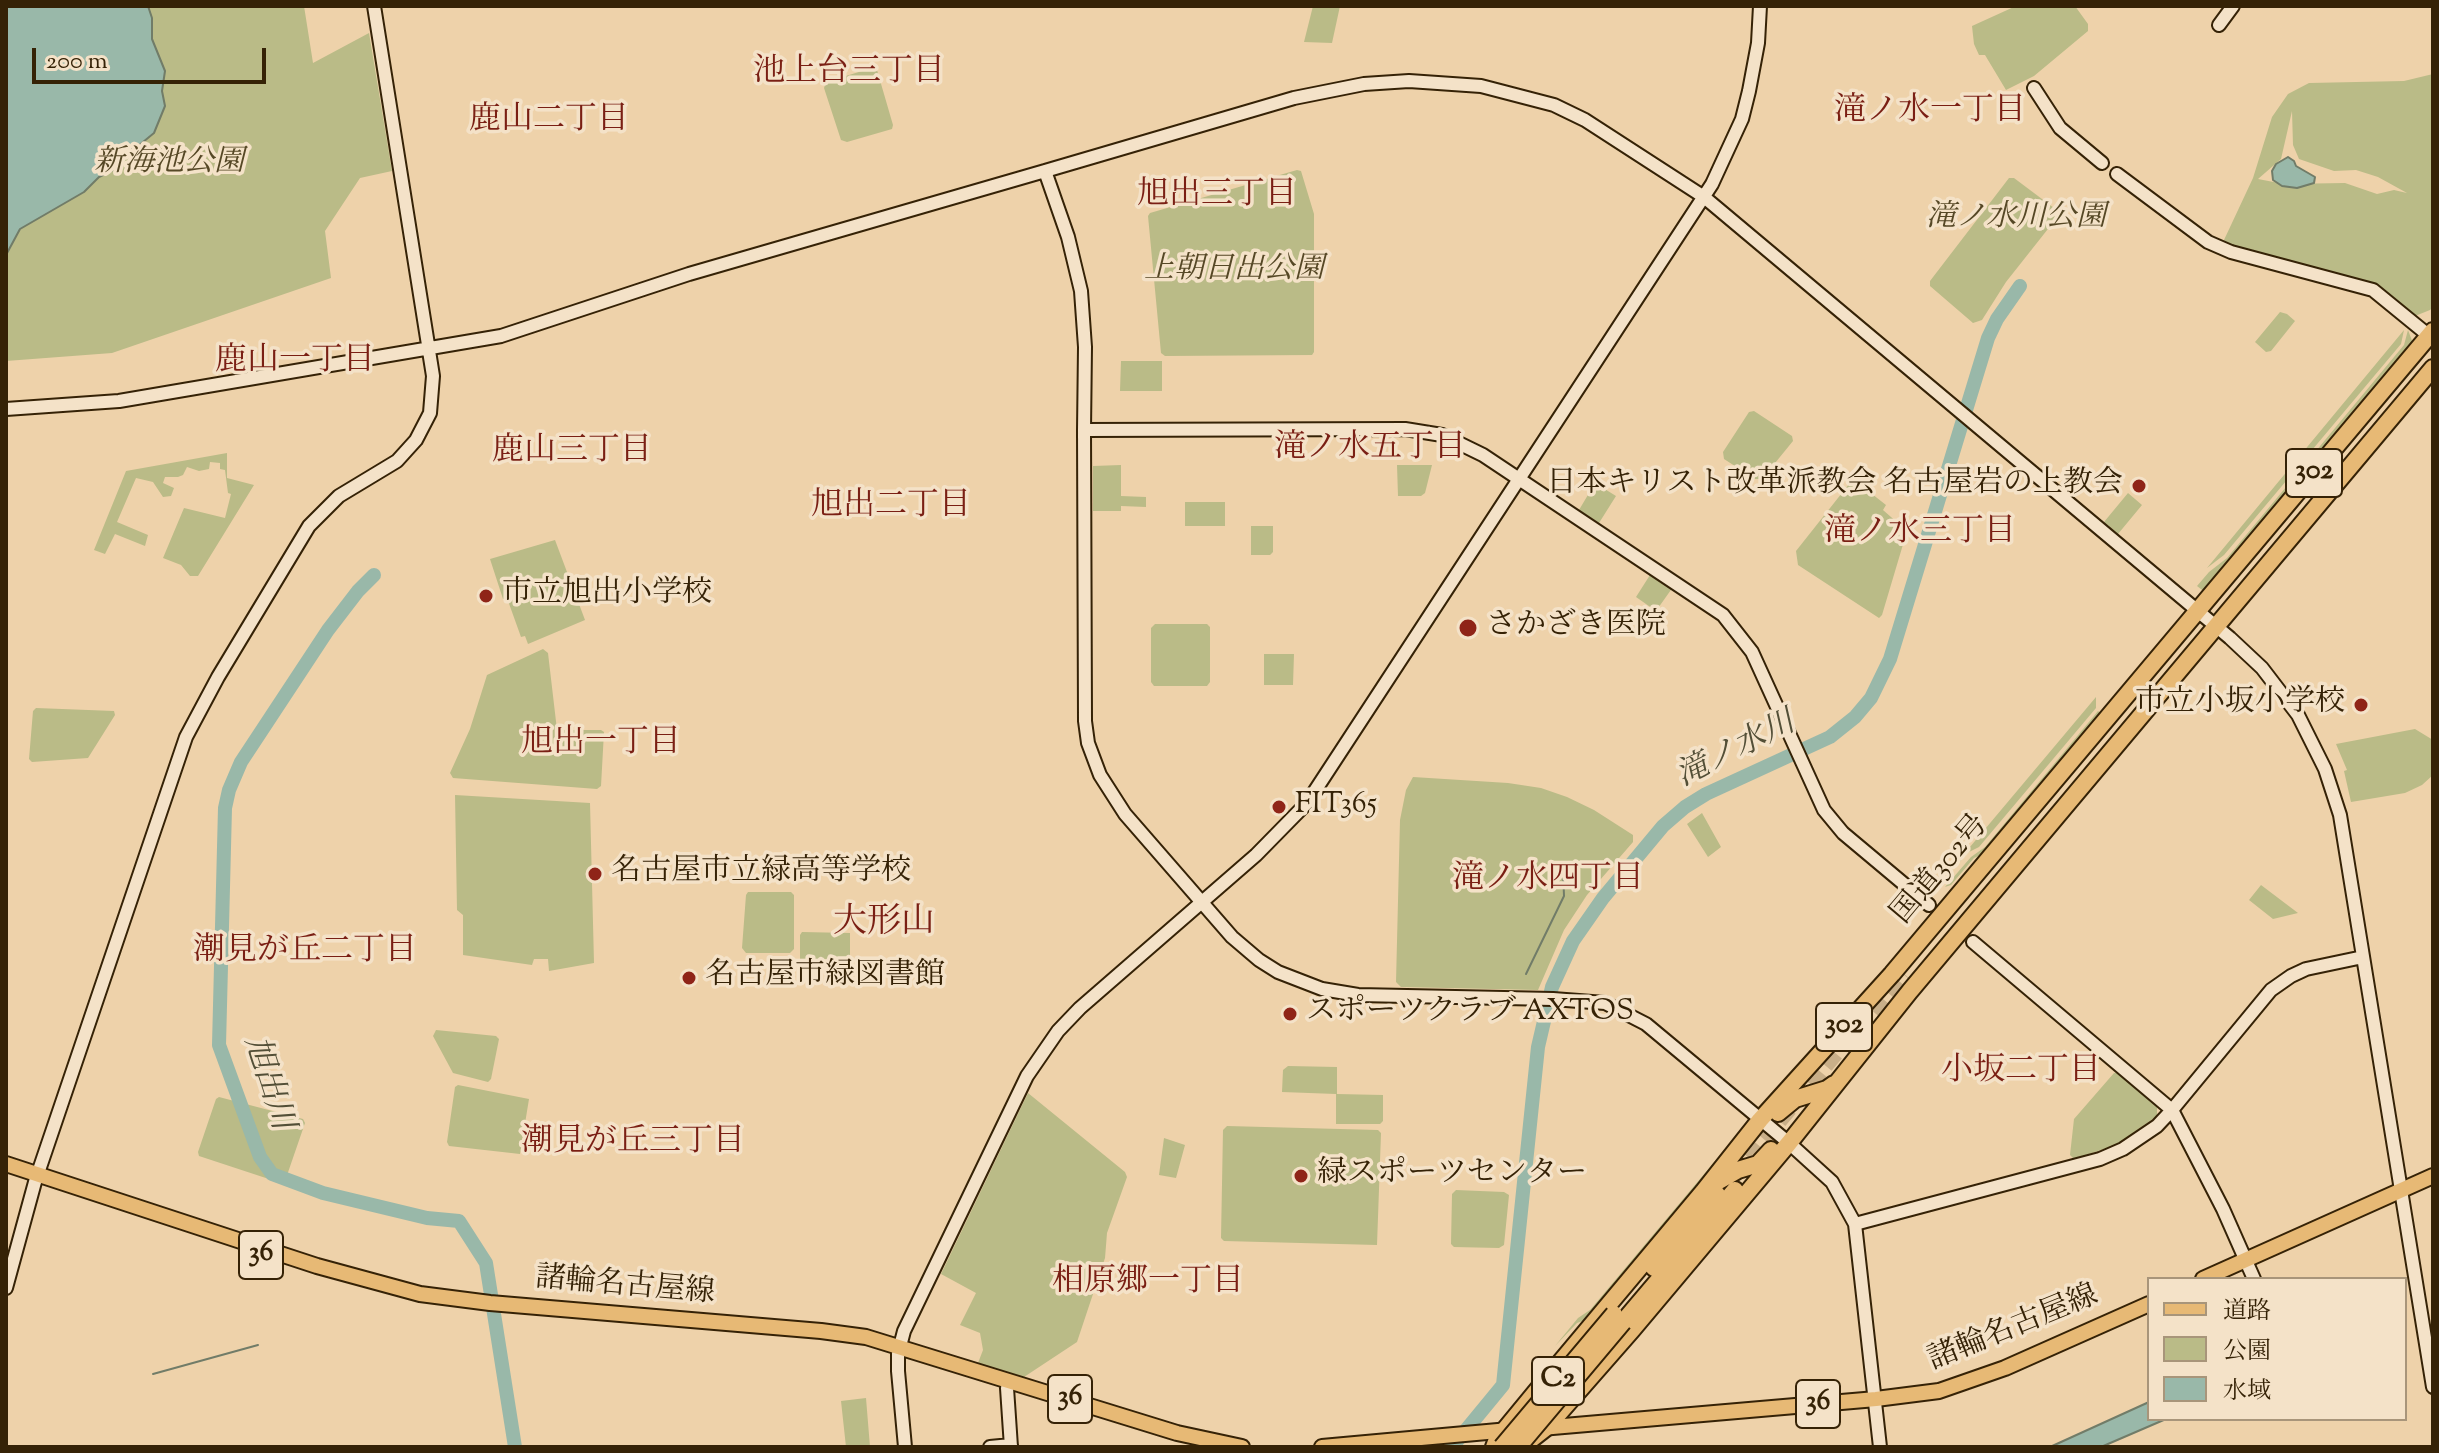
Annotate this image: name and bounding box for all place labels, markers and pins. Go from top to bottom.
place label: 日本キリスト改革派教会 名古屋岩の上教会 [1547,468,2123,504]
marker: 日本キリスト改革派教会 名古屋岩の上教会 [2130,477,2148,495]
place label: 市立旭出小学校 [502,578,712,614]
marker: 市立旭出小学校 [477,587,495,605]
place label: さかざき医院 [1486,610,1666,646]
marker: さかざき医院 [1457,617,1479,639]
place label: 市立小坂小学校 [2135,687,2345,723]
marker: 市立小坂小学校 [2352,696,2370,714]
place label: FIT365 [1295,789,1377,825]
marker: FIT365 [1270,798,1288,816]
place label: 名古屋市立緑高等学校 [611,856,911,892]
marker: 名古屋市立緑高等学校 [586,865,604,883]
place label: 名古屋市緑図書館 [705,960,945,996]
marker: 名古屋市緑図書館 [680,969,698,987]
place label: スポーツクラブ AXTOS [1306,996,1634,1032]
marker: スポーツクラブ AXTOS [1281,1005,1299,1023]
place label: 緑スポーツセンター [1317,1158,1587,1194]
marker: 緑スポーツセンター [1292,1167,1310,1185]

